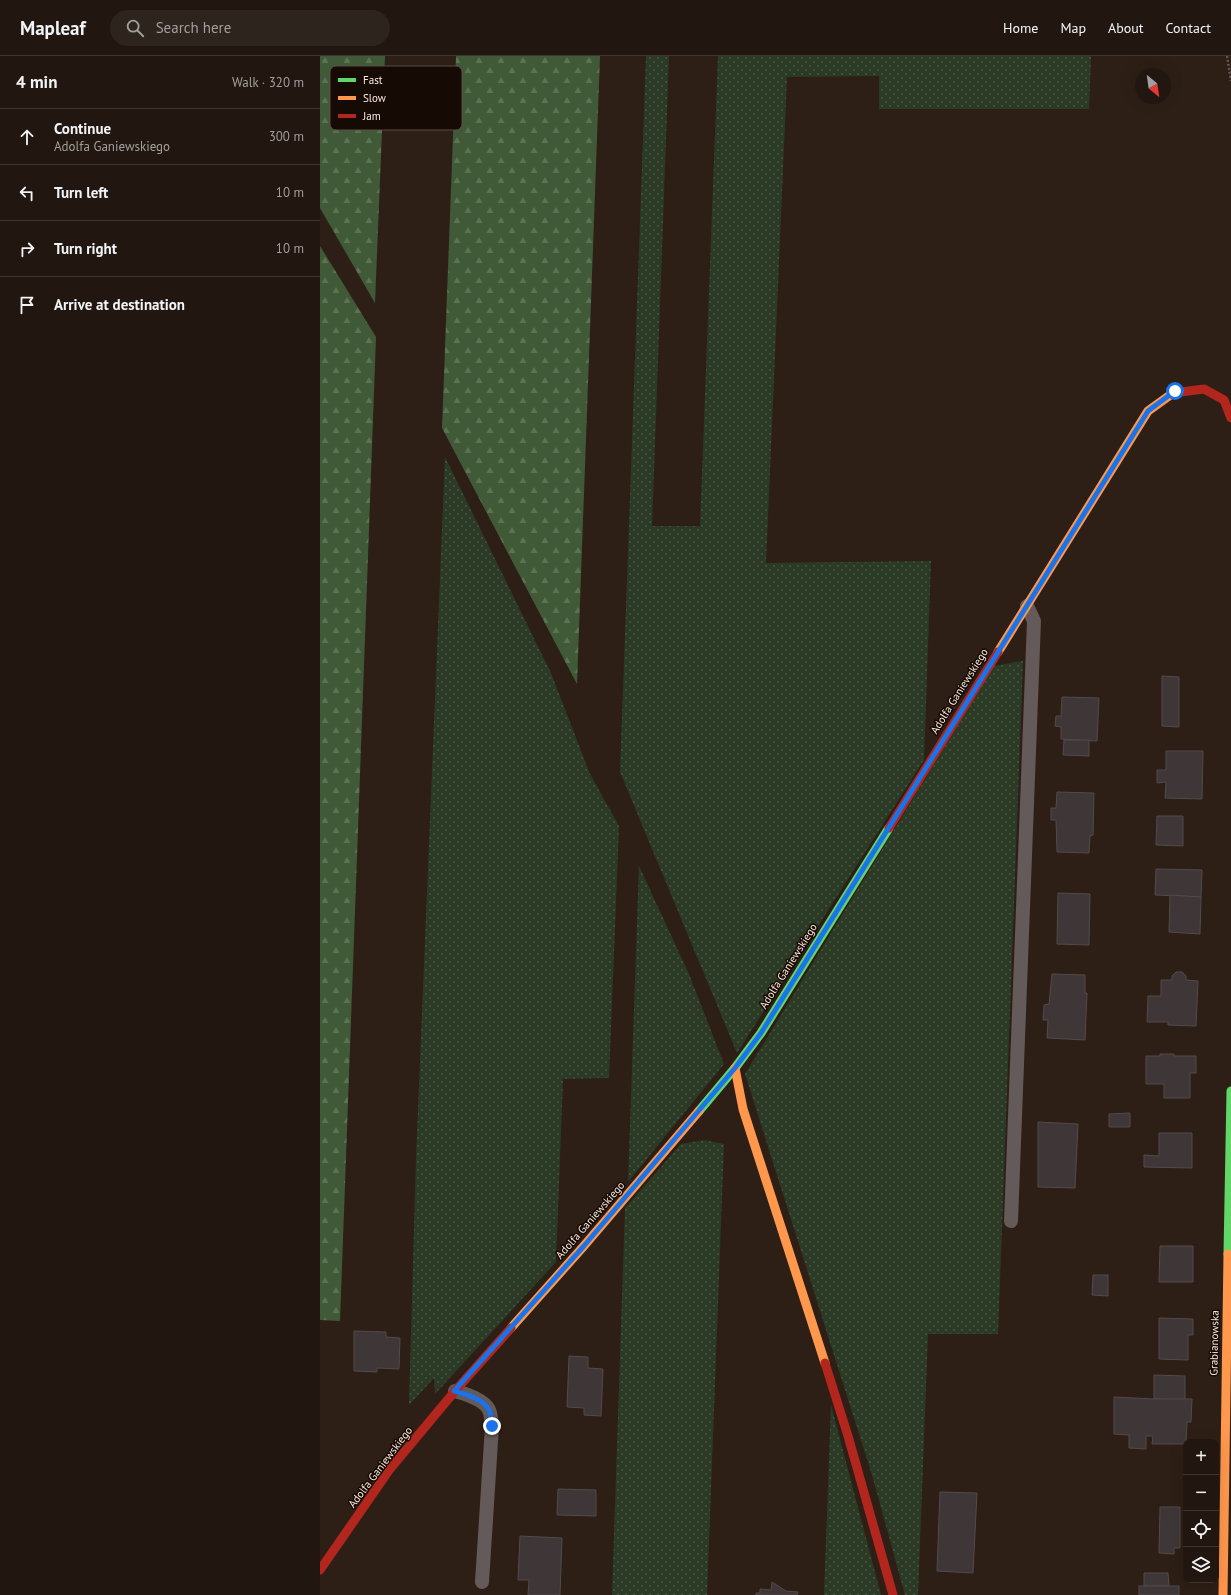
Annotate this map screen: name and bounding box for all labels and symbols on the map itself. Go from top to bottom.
legend [330,66,462,130]
north arrow [1135,68,1171,104]
text: Fast [363,73,383,87]
text: Slow [363,91,386,105]
text: Jam [362,109,381,123]
route start [1166,382,1184,400]
street label: Adolfa Ganiewskiego [927,646,991,736]
street label: Adolfa Ganiewskiego [756,921,820,1011]
street label: Adolfa Ganiewskiego [553,1178,628,1262]
street label: Grabianowska [1206,1310,1222,1376]
route end [483,1417,501,1435]
street label: Adolfa Ganiewskiego [345,1423,415,1510]

